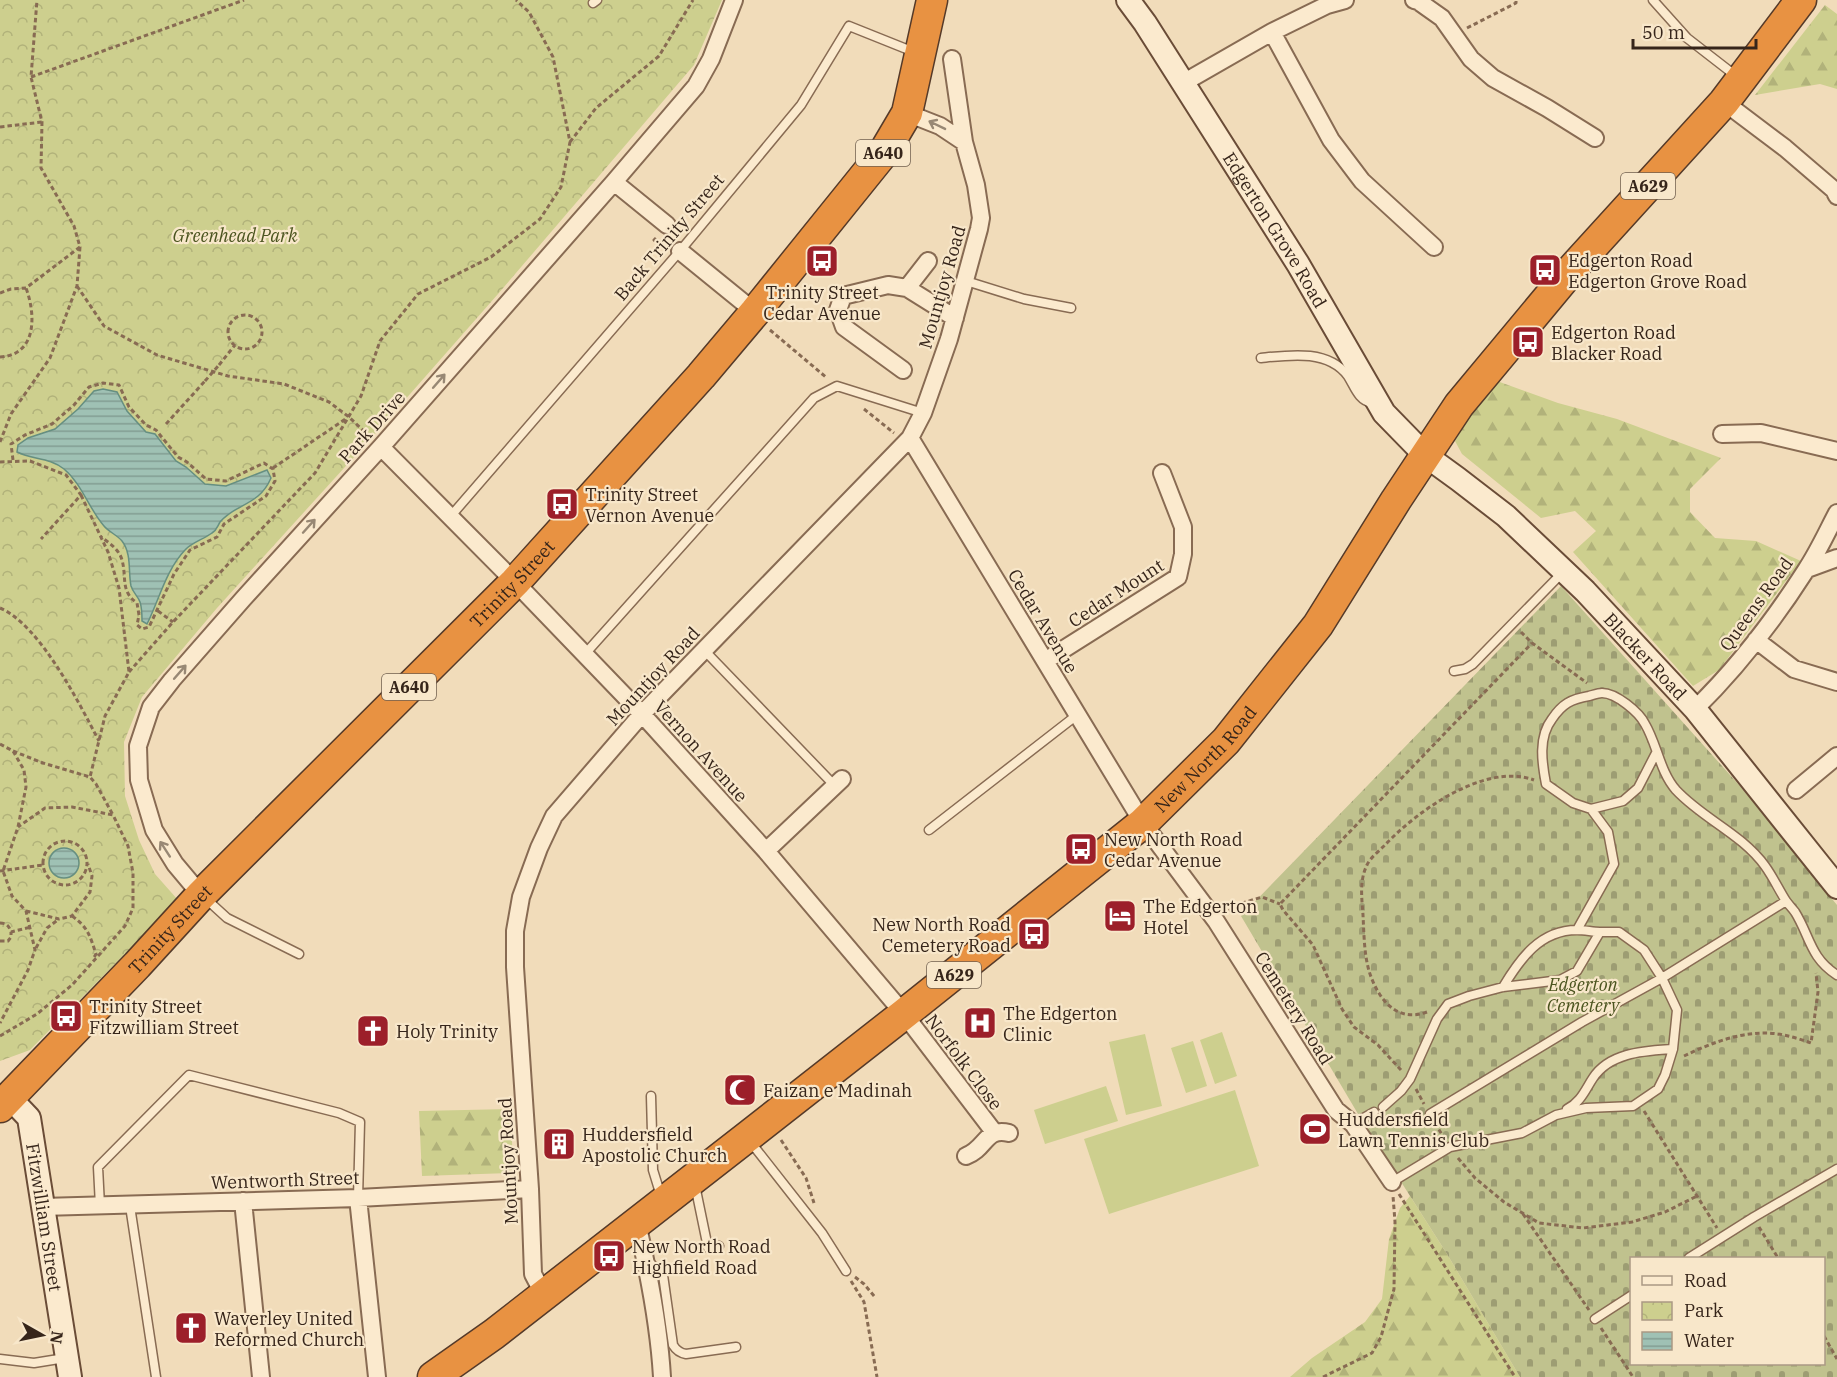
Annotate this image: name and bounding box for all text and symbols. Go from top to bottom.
scale bar [1633,12,1756,50]
text: 50 m [1642,21,1685,44]
one-way arrow [928,119,946,130]
road number: A640 [856,140,910,166]
street label: Edgerton Grove Road [1218,148,1332,312]
street label: Back Trinity Street [609,169,729,305]
road number: A629 [1621,173,1675,199]
street label: Mountjoy Road [913,223,971,351]
park label: Greenhead Park [173,224,298,247]
bus stop icon: Trinity Street Cedar Avenue [804,243,840,279]
place label: Edgerton Road Edgerton Grove Road [1568,249,1747,293]
bus stop icon: Edgerton Road Edgerton Grove Road [1527,252,1563,288]
place label: Trinity Street Cedar Avenue [763,281,881,325]
place label: Edgerton Road Blacker Road [1551,321,1676,365]
bus stop icon: Edgerton Road Blacker Road [1510,324,1546,360]
one-way arrow [432,374,446,389]
street label: Park Drive [334,386,410,468]
place label: Trinity Street Vernon Avenue [585,483,714,527]
bus stop icon: Trinity Street Vernon Avenue [544,486,580,522]
one-way arrow [302,519,316,534]
street label: Trinity Street [464,535,559,633]
street label: Queens Road [1714,552,1798,656]
street label: Cedar Mount [1064,554,1168,632]
street label: Cedar Avenue [1003,565,1083,677]
street label: Blacker Road [1599,607,1692,705]
street label: Mountjoy Road [601,622,705,730]
one-way arrow [173,665,187,680]
road number: A640 [382,674,436,700]
street label: Vernon Avenue [649,695,753,807]
street label: New North Road [1149,701,1261,817]
place label: New North Road Cedar Avenue [1104,828,1243,872]
bus stop icon: New North Road Cedar Avenue [1063,831,1099,867]
one-way arrow [159,841,171,858]
street label: Trinity Street [123,880,216,979]
place label: The Edgerton Hotel [1143,895,1258,939]
hotel icon: The Edgerton Hotel [1102,898,1138,934]
place label: New North Road Cemetery Road [872,913,1011,957]
bus stop icon: New North Road Cemetery Road [1016,916,1052,952]
street label: Cemetery Road [1250,947,1338,1069]
road number: A629 [927,962,981,988]
park label: Edgerton Cemetery [1547,973,1621,1017]
place label: Trinity Street Fitzwilliam Street [89,995,239,1039]
bus stop icon: Trinity Street Fitzwilliam Street [48,998,84,1034]
place label: The Edgerton Clinic [1003,1002,1118,1046]
hospital icon: The Edgerton Clinic [962,1005,998,1041]
street label: Norfolk Close [920,1009,1008,1115]
church icon: Holy Trinity [355,1013,391,1049]
place label: Holy Trinity [396,1020,498,1043]
mosque icon: Faizan e Madinah [722,1072,758,1108]
place label: Faizan e Madinah [763,1079,912,1102]
street label: Mountjoy Road [493,1097,523,1225]
place label: Huddersfield Lawn Tennis Club [1338,1108,1489,1152]
sports icon: Huddersfield Lawn Tennis Club [1297,1111,1333,1147]
place label: Huddersfield Apostolic Church [582,1123,728,1167]
building icon: Huddersfield Apostolic Church [541,1126,577,1162]
street label: Fitzwilliam Street [22,1141,68,1293]
street label: Wentworth Street [210,1166,360,1194]
place label: New North Road Highfield Road [632,1235,771,1279]
bus stop icon: New North Road Highfield Road [591,1238,627,1274]
legend [1630,1257,1825,1365]
text: Road [1684,1269,1727,1292]
text: Park [1684,1299,1724,1322]
north arrow [12,1305,72,1365]
place label: Waverley United Reformed Church [214,1307,364,1351]
church icon: Waverley United Reformed Church [173,1310,209,1346]
text: Water [1684,1329,1734,1352]
text: N [46,1330,68,1345]

